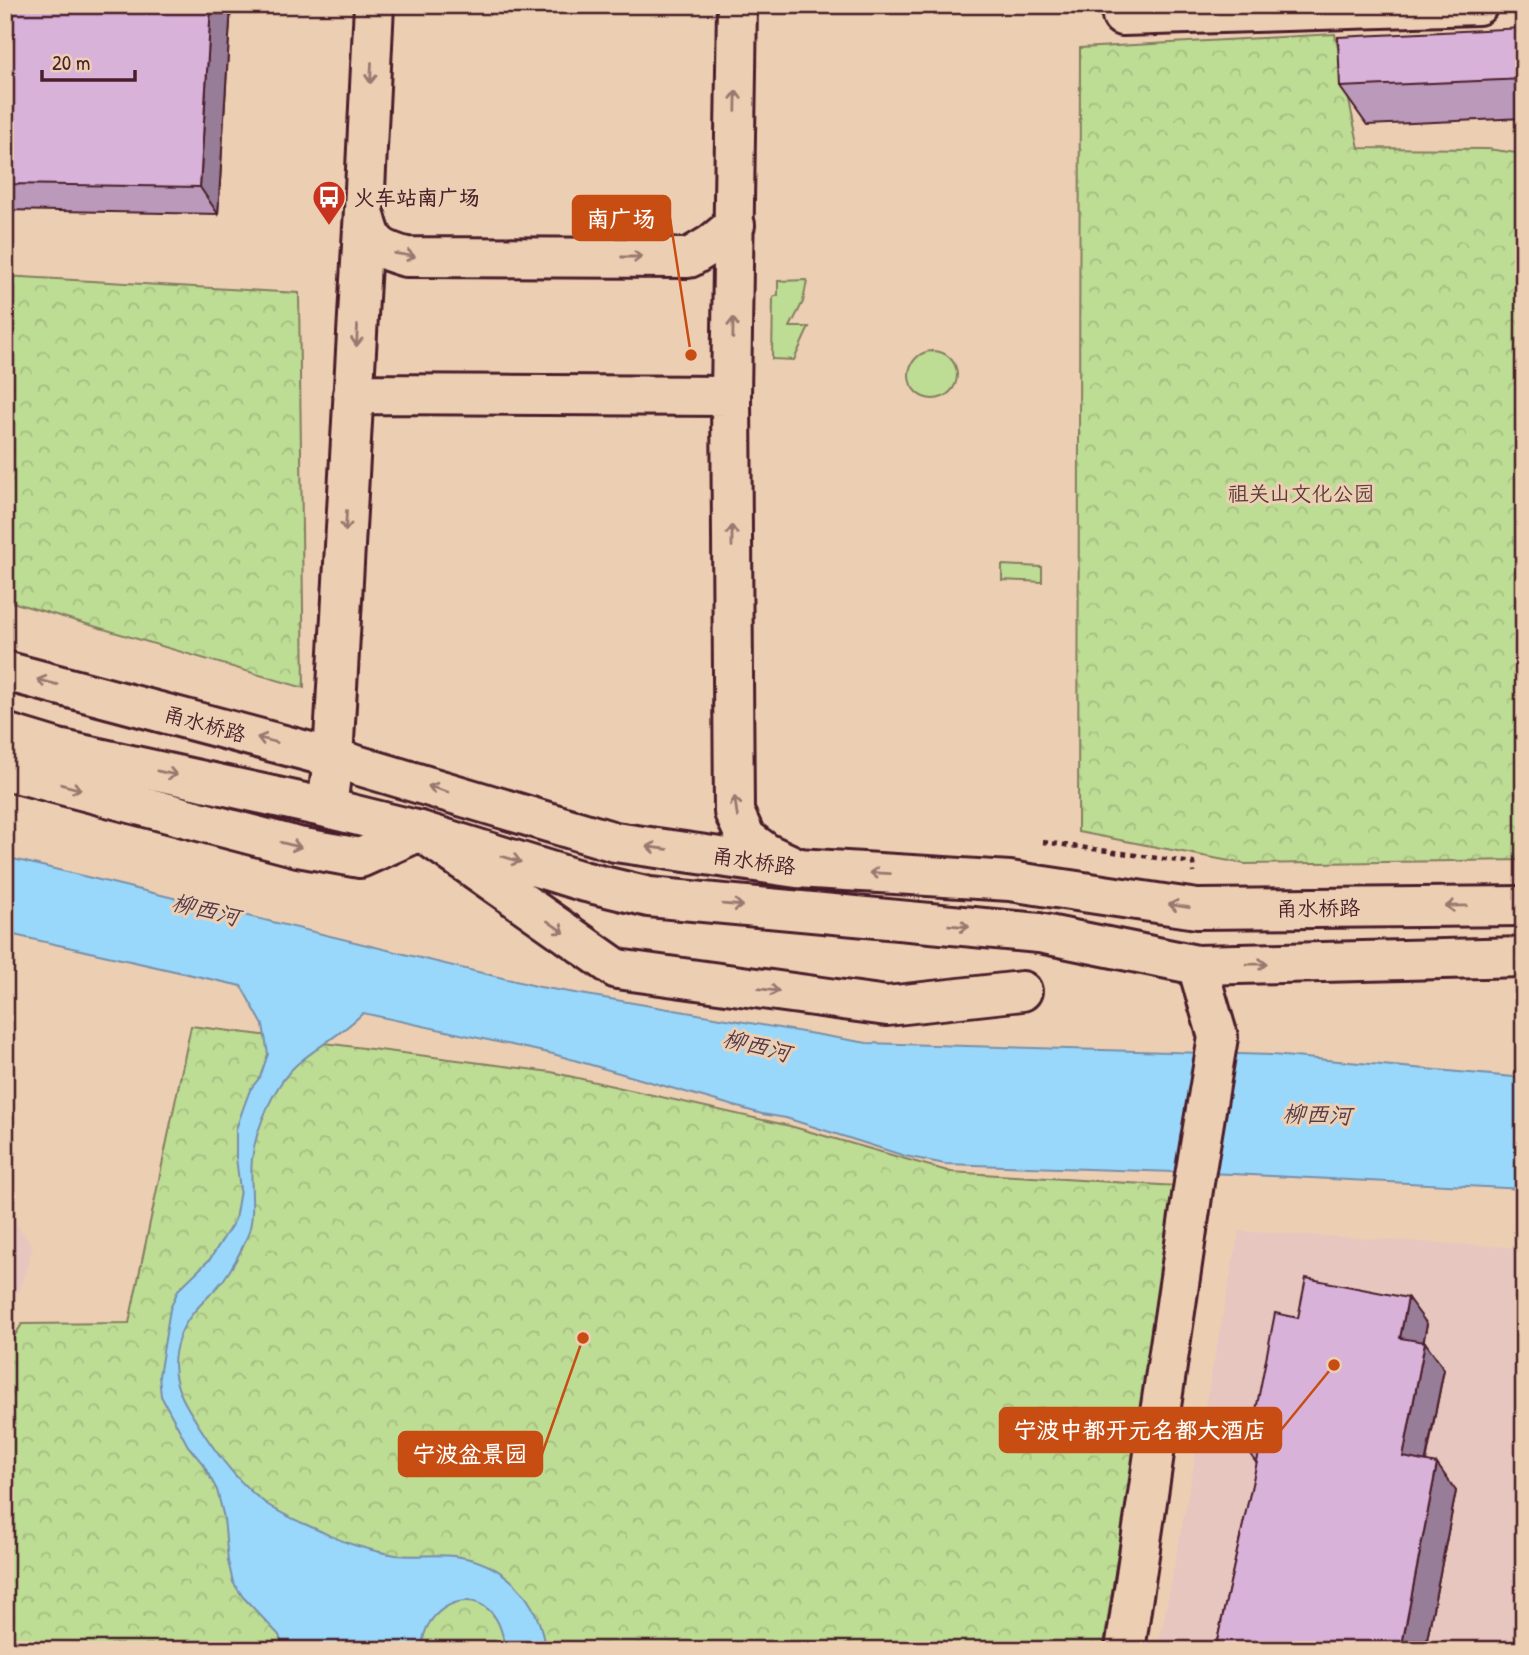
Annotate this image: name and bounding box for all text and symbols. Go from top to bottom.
scale bar [42,38,135,82]
text: 20 m [52,48,90,77]
one-way arrow [364,62,377,85]
one-way arrow [729,89,743,112]
bus stop icon: 火车站南广场 [310,178,348,227]
place label: 火车站南广场 [354,183,480,212]
callout: 南广场 [573,196,670,240]
text: 南广场 [587,203,656,234]
one-way arrow [393,249,416,262]
one-way arrow [621,250,644,264]
one-way arrow [726,317,739,340]
one-way arrow [350,324,363,347]
park label: 祖关山文化公园 [1228,479,1375,508]
one-way arrow [339,510,352,532]
one-way arrow [725,525,739,548]
one-way arrow [37,675,59,688]
street label: 甬水桥路 [161,699,249,749]
one-way arrow [256,733,279,746]
one-way arrow [155,766,178,780]
one-way arrow [60,781,82,794]
one-way arrow [427,781,449,794]
one-way arrow [729,797,742,819]
one-way arrow [279,839,302,852]
one-way arrow [646,841,669,854]
street label: 甬水桥路 [710,841,798,881]
one-way arrow [499,854,521,867]
one-way arrow [870,866,892,879]
water label: 柳西河 [169,886,247,933]
street label: 甬水桥路 [1276,893,1360,923]
one-way arrow [721,899,743,912]
one-way arrow [1168,900,1191,913]
one-way arrow [1444,900,1467,913]
one-way arrow [947,919,970,932]
one-way arrow [546,920,565,934]
one-way arrow [1245,957,1268,971]
one-way arrow [757,984,780,997]
water label: 柳西河 [720,1022,798,1069]
water label: 柳西河 [1282,1097,1356,1131]
callout: 宁波中都开元名都大酒店 [1000,1408,1281,1452]
text: 宁波中都开元名都大酒店 [1014,1414,1267,1445]
callout: 宁波盆景园 [399,1432,542,1476]
text: 宁波盆景园 [413,1438,528,1469]

